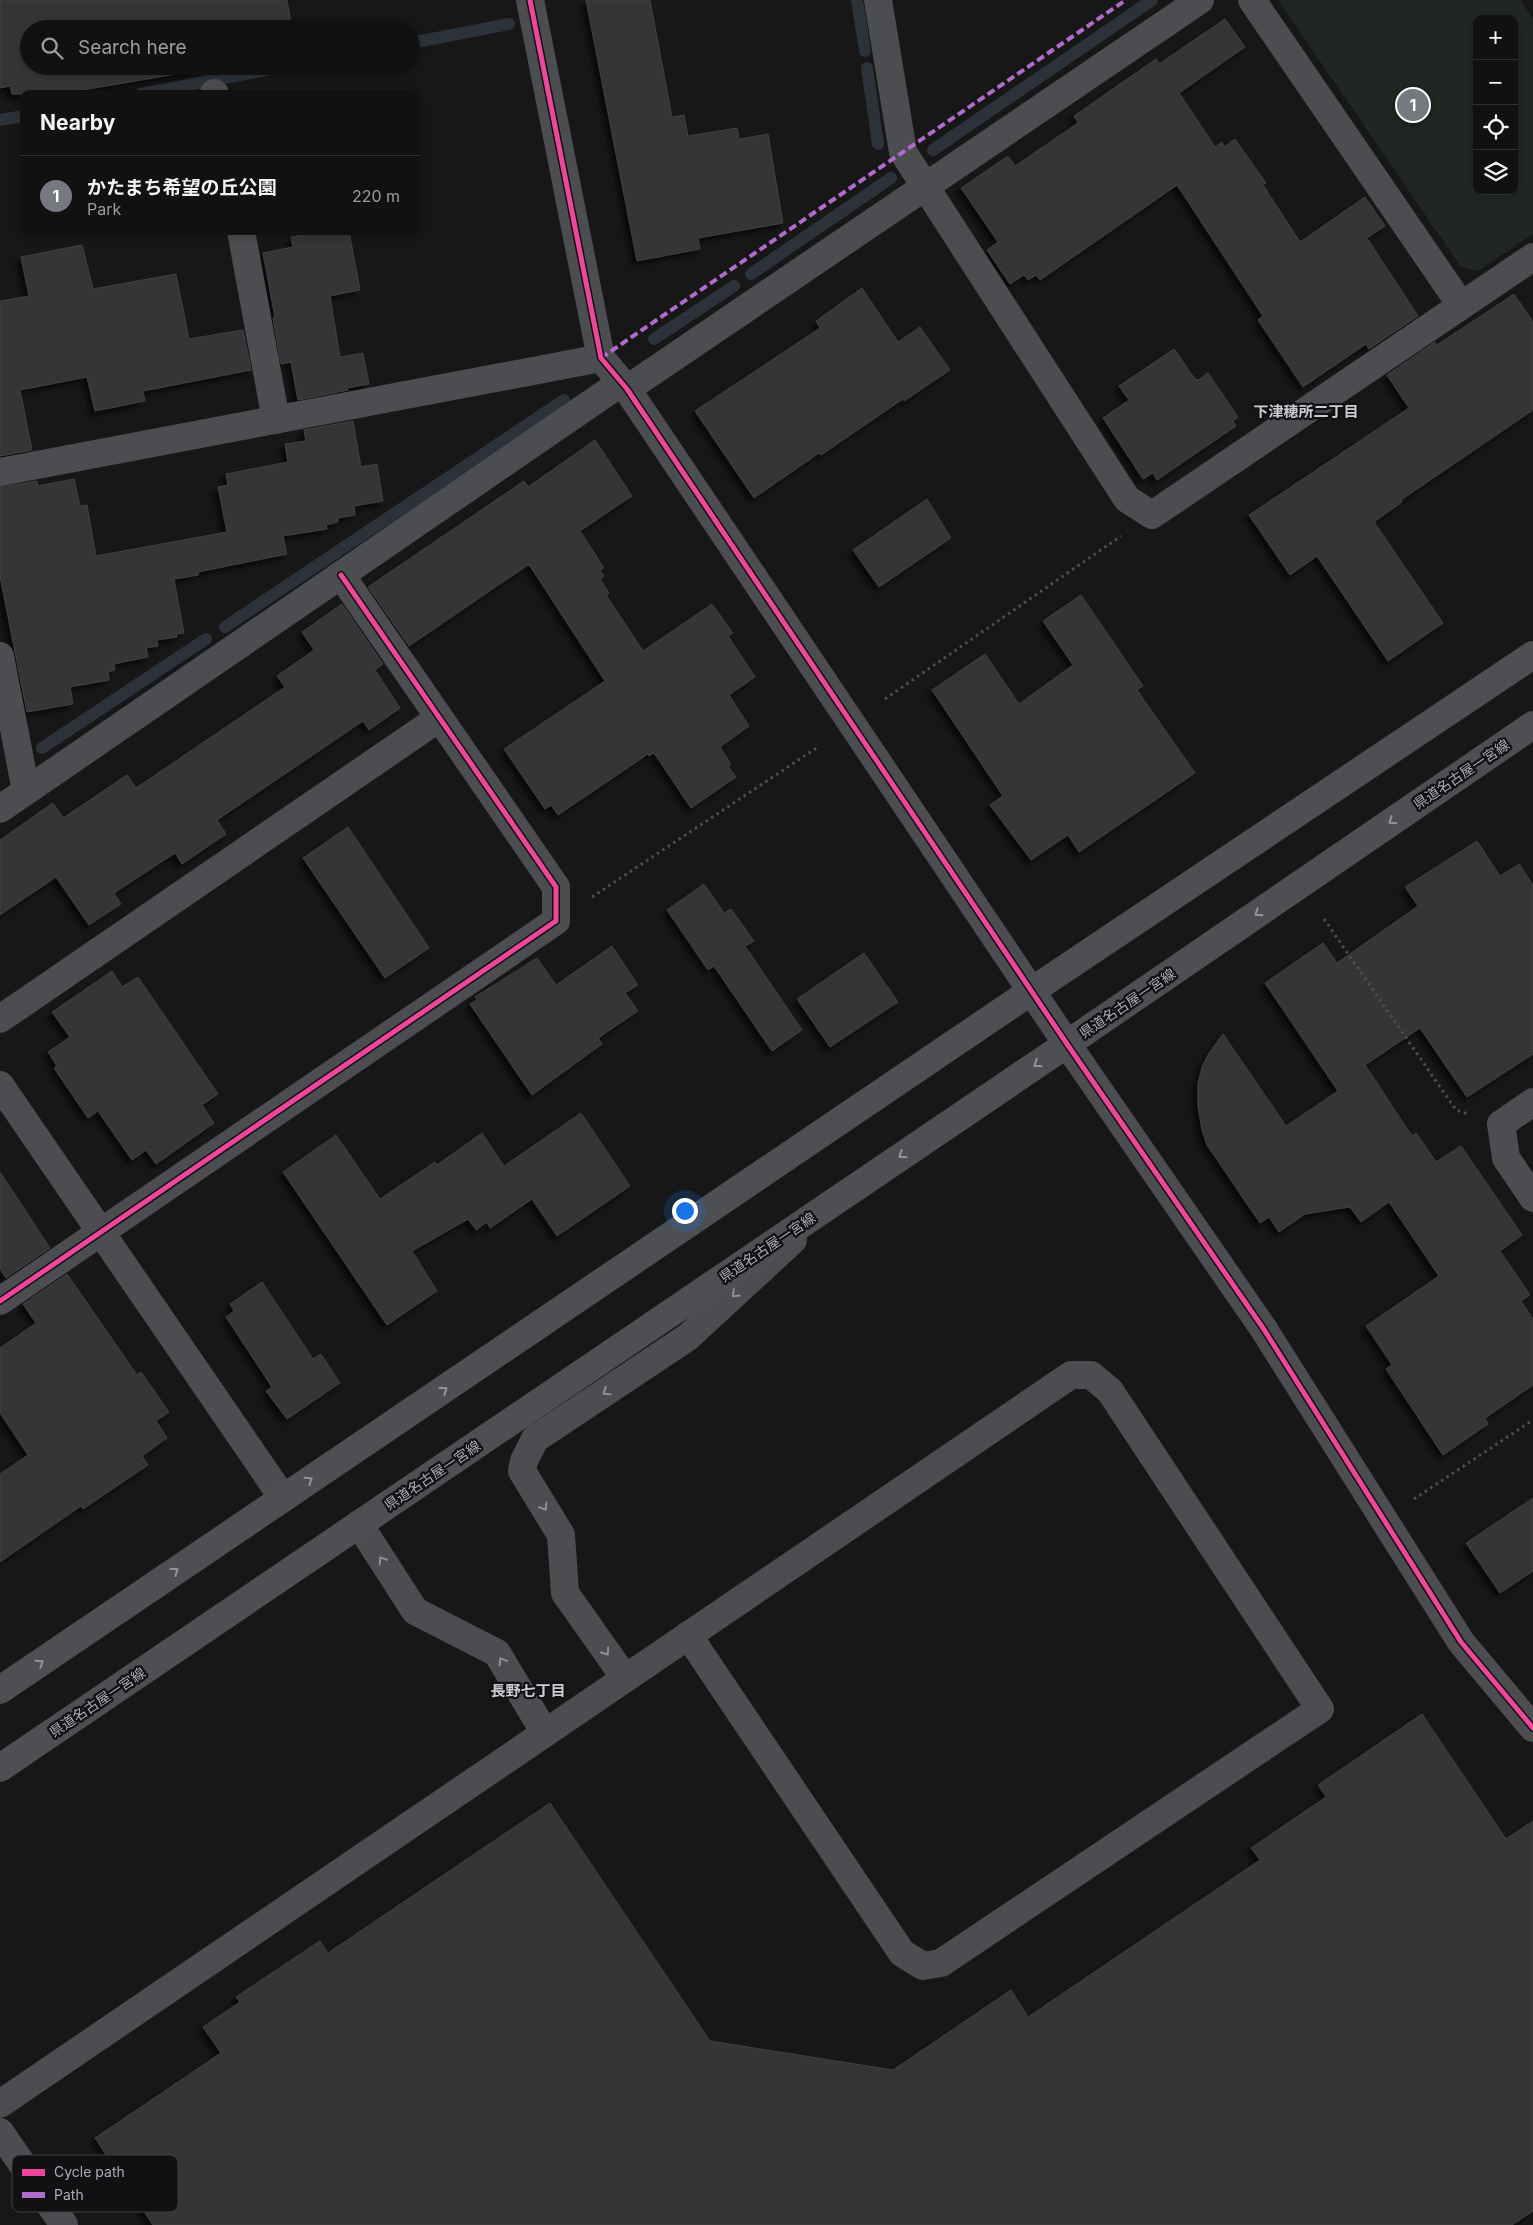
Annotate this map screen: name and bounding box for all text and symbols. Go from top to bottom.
map controls [1473,15,1518,195]
button: + [1473,15,1518,60]
search box [20,20,420,75]
icon: search [38,34,66,62]
text: Search here [78,36,187,59]
button: − [1473,60,1518,105]
pin: 1 [1397,86,1429,124]
button: locate [1473,105,1518,150]
text: Nearby [40,110,115,135]
button: layers [1473,150,1518,195]
text: かたまち希望の丘公園 [87,176,276,199]
text: 1 [53,186,59,206]
text: 220 m [352,186,400,206]
text: Park [87,199,121,219]
district label: 下津穂所二丁目 [1253,402,1359,421]
street label: 県道名古屋一宮線 [1410,736,1512,812]
one-way arrow [1388,815,1398,824]
one-way arrow [1254,907,1264,916]
street label: 県道名古屋一宮線 [1076,965,1178,1041]
one-way arrow [1033,1058,1043,1067]
one-way arrow [899,1149,908,1159]
your location [672,1198,698,1224]
street label: 県道名古屋一宮線 [716,1209,818,1285]
one-way arrow [731,1288,740,1297]
one-way arrow [602,1385,611,1395]
one-way arrow [438,1387,448,1396]
street label: 県道名古屋一宮線 [381,1437,483,1513]
one-way arrow [304,1477,313,1486]
one-way arrow [538,1502,548,1511]
one-way arrow [379,1556,388,1565]
one-way arrow [170,1568,179,1578]
one-way arrow [600,1646,609,1656]
one-way arrow [498,1657,508,1666]
one-way arrow [35,1660,44,1669]
street label: 県道名古屋一宮線 [46,1664,148,1740]
district label: 長野七丁目 [490,1681,566,1700]
legend [12,2155,178,2212]
text: Cycle path [54,2163,125,2180]
text: Path [54,2186,84,2203]

